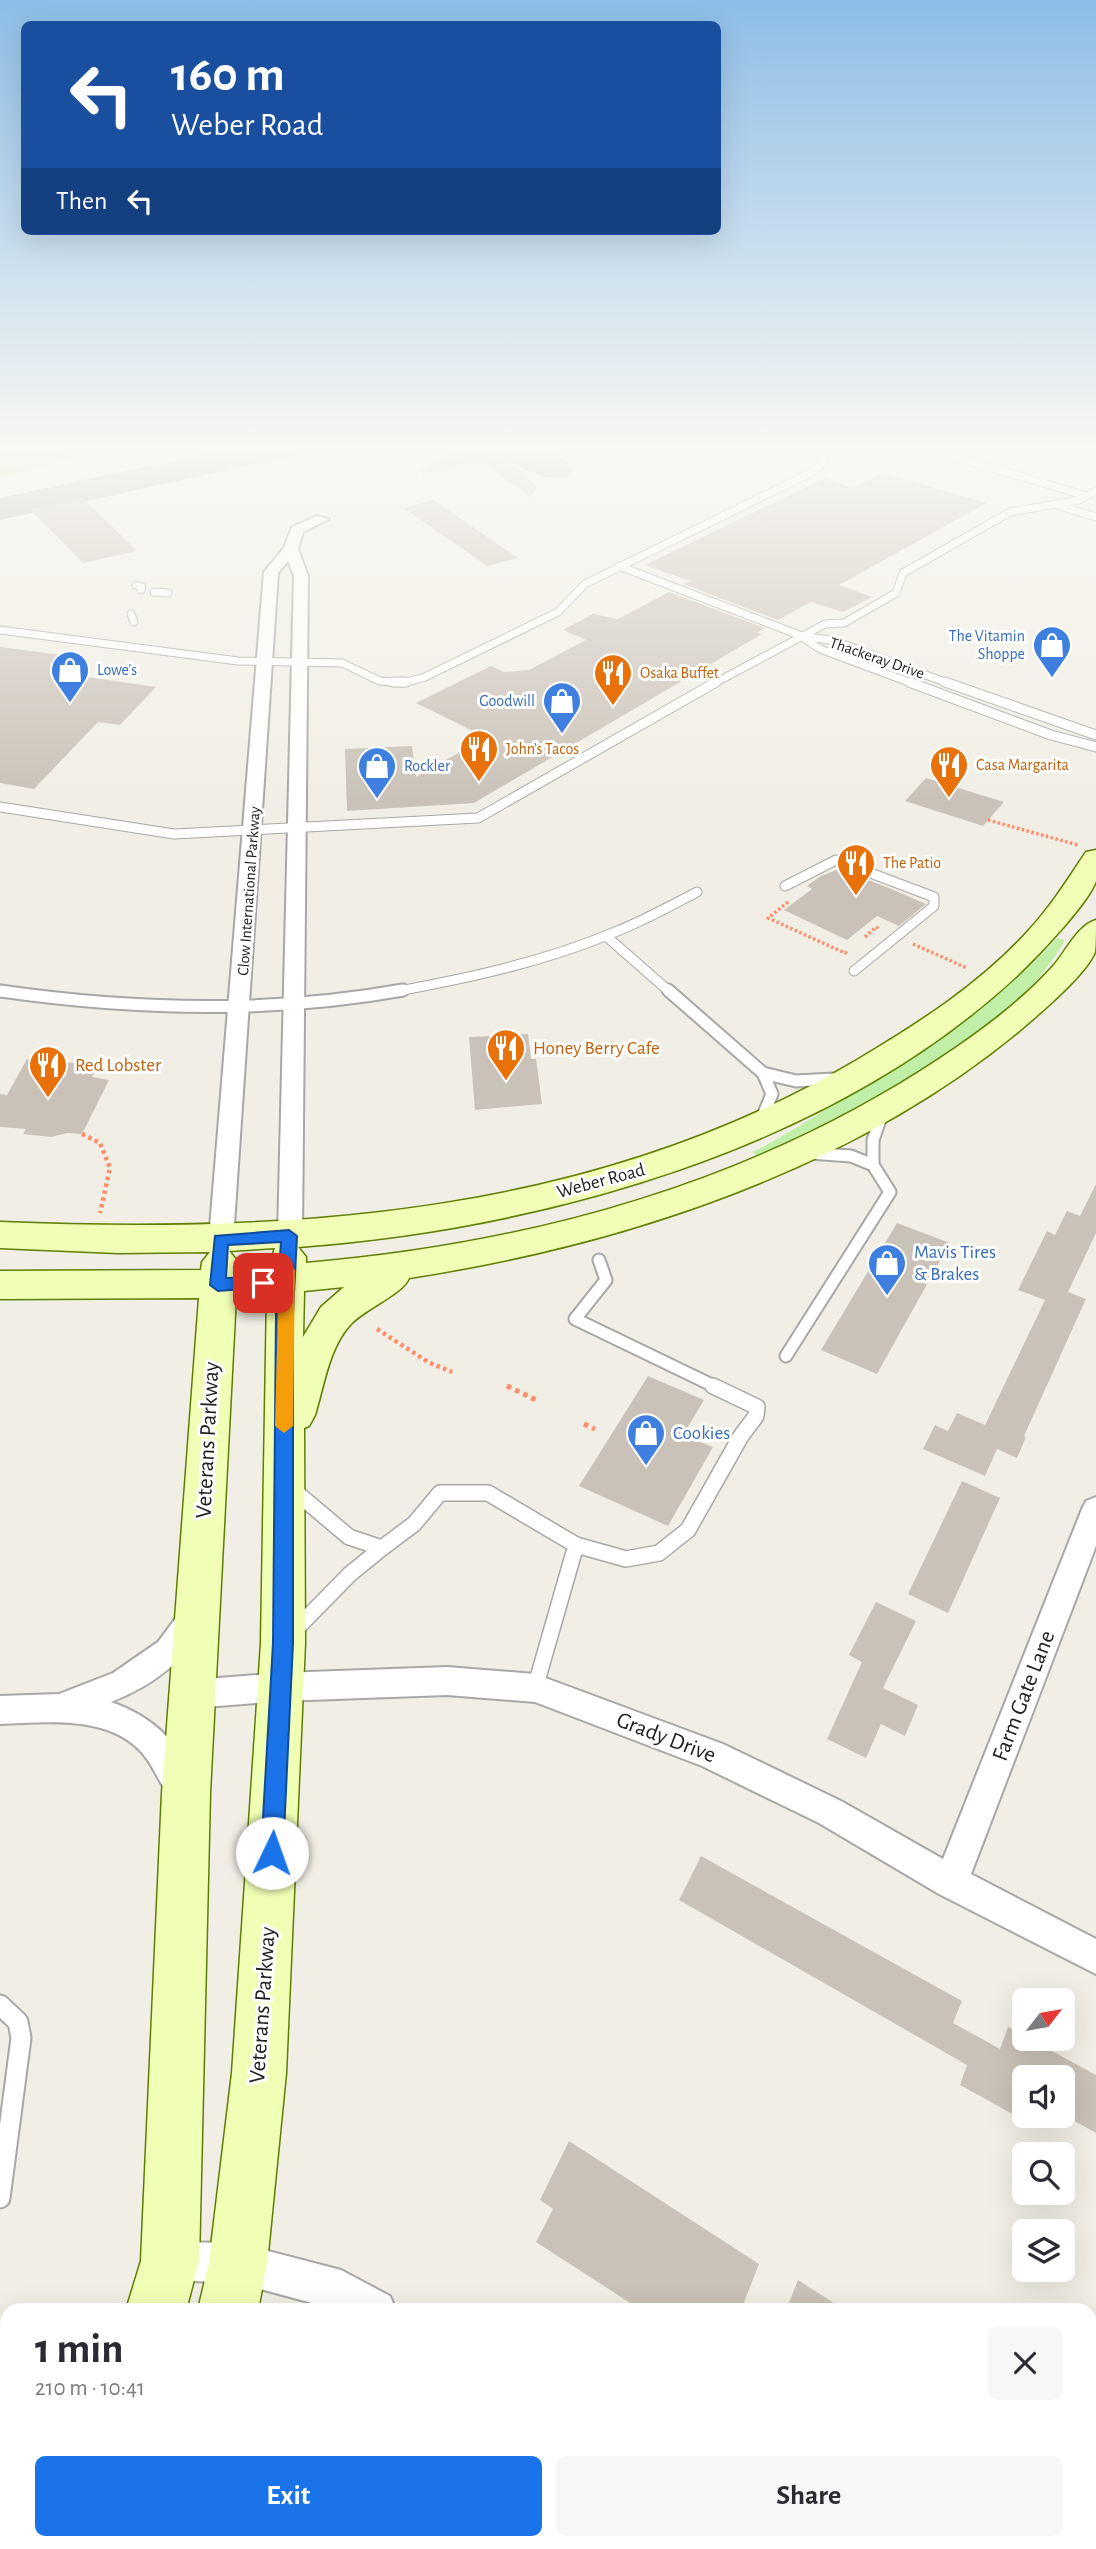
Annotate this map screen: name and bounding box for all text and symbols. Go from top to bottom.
icon: left [56,49,147,140]
text: 160 m [171,51,285,100]
text: Weber Road [171,109,323,141]
icon: left [121,182,159,220]
text: Then [56,188,107,214]
shop icon: The Vitamin Shoppe [1031,624,1073,679]
place label: The Vitamin Shoppe [949,628,1025,662]
street label: Thackeray Drive [827,634,926,683]
shop icon: Lowe's [49,649,91,704]
restaurant icon: Osaka Buffet [592,652,634,707]
place label: Lowe's [97,662,137,678]
place label: Osaka Buffet [640,665,719,681]
shop icon: Goodwill [541,680,583,735]
place label: Goodwill [479,693,535,709]
restaurant icon: John's Tacos [458,728,500,783]
place label: John's Tacos [506,741,579,757]
restaurant icon: Casa Margarita [928,744,970,799]
shop icon: Rockler [356,745,398,800]
place label: Casa Margarita [976,757,1069,773]
place label: Rockler [404,758,451,774]
street label: Clow International Parkway [235,806,264,976]
restaurant icon: The Patio [835,842,877,897]
place label: The Patio [883,855,941,871]
restaurant icon: Honey Berry Cafe [485,1027,527,1082]
place label: Honey Berry Cafe [533,1039,660,1058]
restaurant icon: Red Lobster [27,1044,69,1099]
place label: Red Lobster [75,1056,161,1075]
street label: Weber Road [555,1160,647,1202]
shop icon: Mavis Tires & Brakes [866,1242,908,1297]
place label: Mavis Tires & Brakes [914,1243,996,1284]
pin [233,1253,293,1313]
icon: arrive [244,1264,282,1302]
street label: Veterans Parkway [192,1361,224,1519]
shop icon: Cookies [625,1412,667,1467]
place label: Cookies [673,1424,730,1443]
street label: Farm Gate Lane [989,1628,1059,1764]
street label: Grady Drive [613,1709,719,1767]
position arrow [235,1816,309,1890]
street label: Veterans Parkway [246,1926,280,2084]
north arrow [1012,1988,1074,2051]
map controls [1012,1988,1075,2282]
button: sound [1012,2065,1075,2128]
button: search [1012,2142,1075,2205]
button: layers [1012,2219,1075,2282]
button: close [988,2326,1062,2400]
text: 1 min [35,2328,124,2370]
text: 210 m · 10:41 [35,2377,145,2400]
button: Exit [35,2456,542,2536]
button: Share [556,2456,1062,2536]

